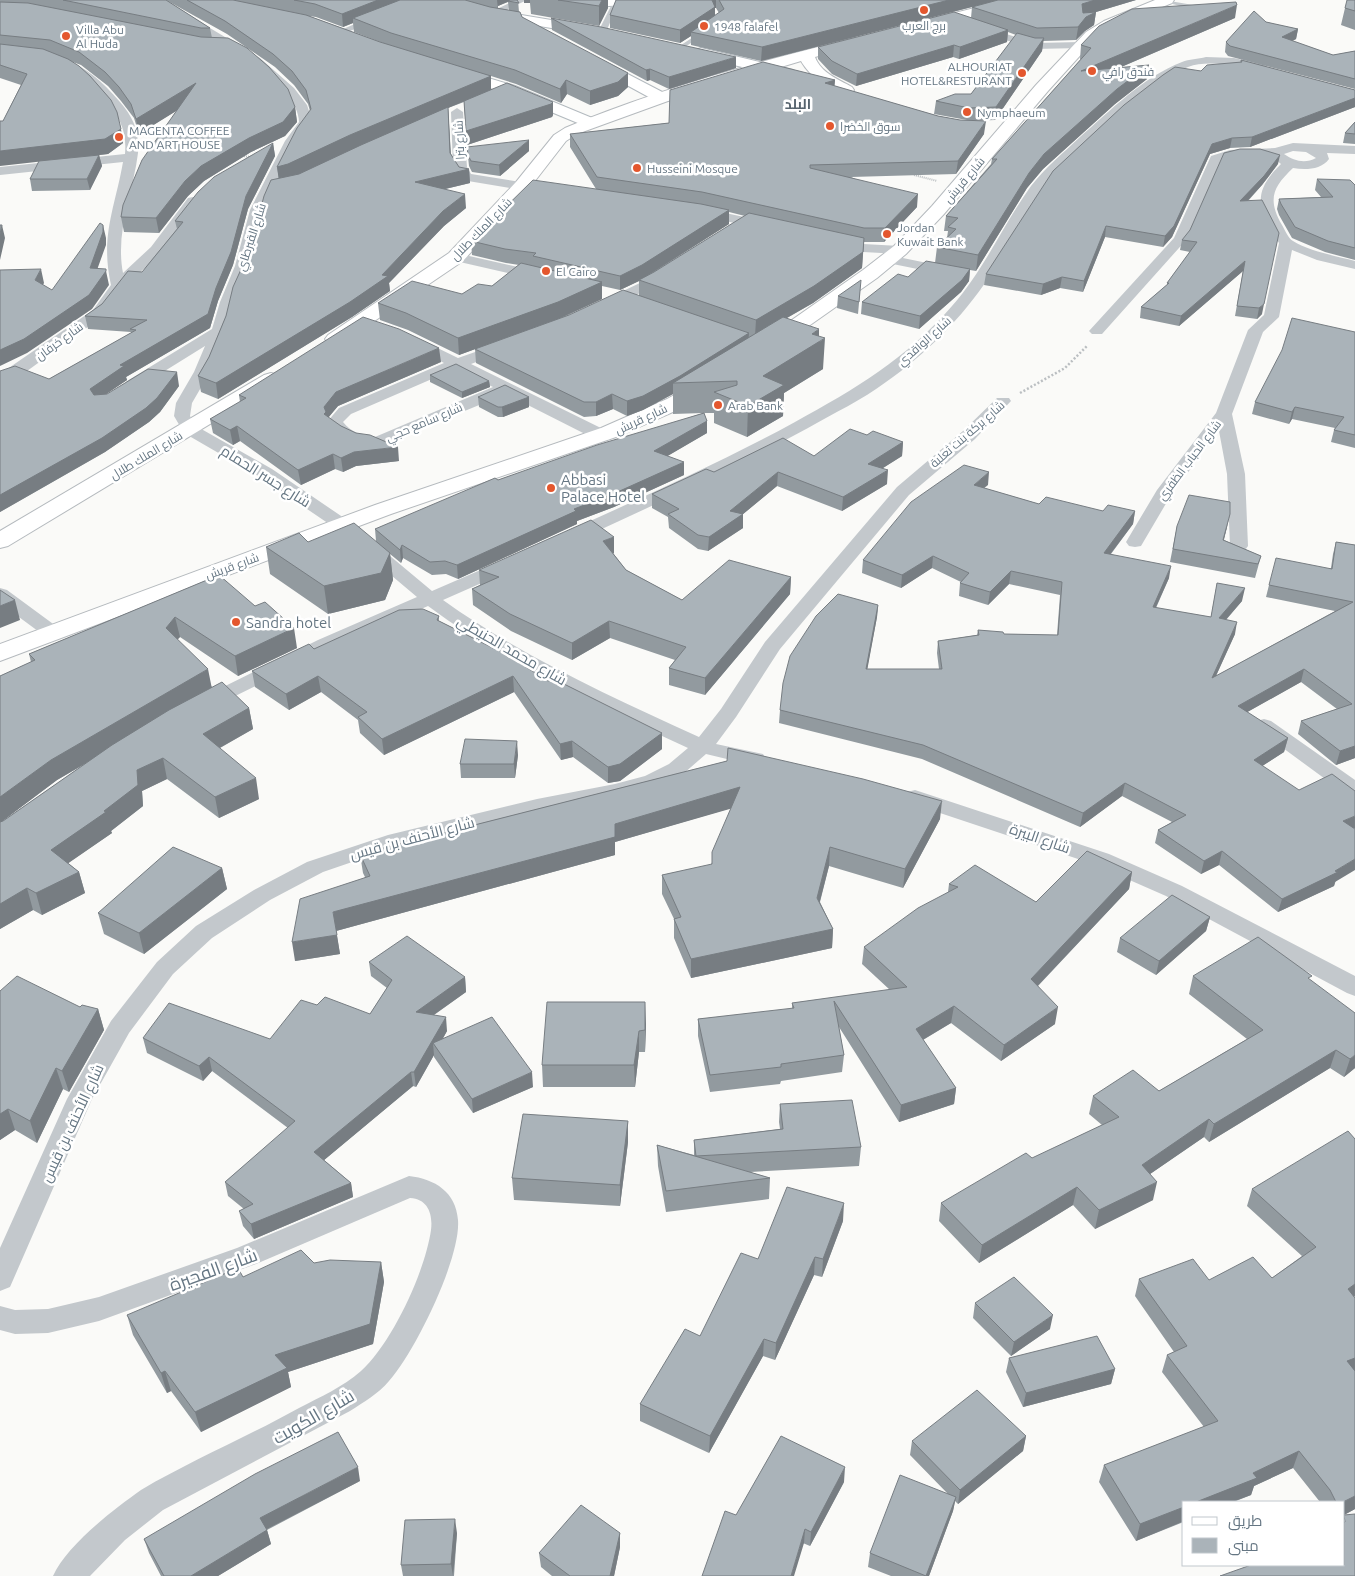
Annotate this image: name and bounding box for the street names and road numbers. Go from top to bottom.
street label: شارع بترا [451,120,469,160]
street label: شارع قريش [941,154,989,207]
street label: شارع الملك طلال [448,195,516,264]
street label: شارع القبرطاي [234,201,272,274]
street label: شارع الواقدي [895,314,956,371]
street label: شارع خرفان [33,320,86,364]
street label: شارع بركة بنت ثعلبة [927,398,1008,471]
street label: شارع سامع حجي [384,400,466,448]
street label: شارع قريش [613,401,670,439]
street label: شارع الحباب الظفري [1155,417,1226,505]
street label: شارع الملك طلال [108,428,186,483]
street label: شارع جسر الحمام [216,442,314,513]
street label: شارع قريش [203,550,261,584]
street label: شارع محمد الحنيطي [452,612,570,692]
street label: شارع الأحنف بن قيس [348,813,477,866]
street label: شارع البيرة [1007,820,1072,859]
street label: شارع الأحنف بن قيس [37,1061,110,1186]
street label: شارع الفجيرة [166,1244,261,1297]
street label: شارع الكويت [269,1385,359,1450]

